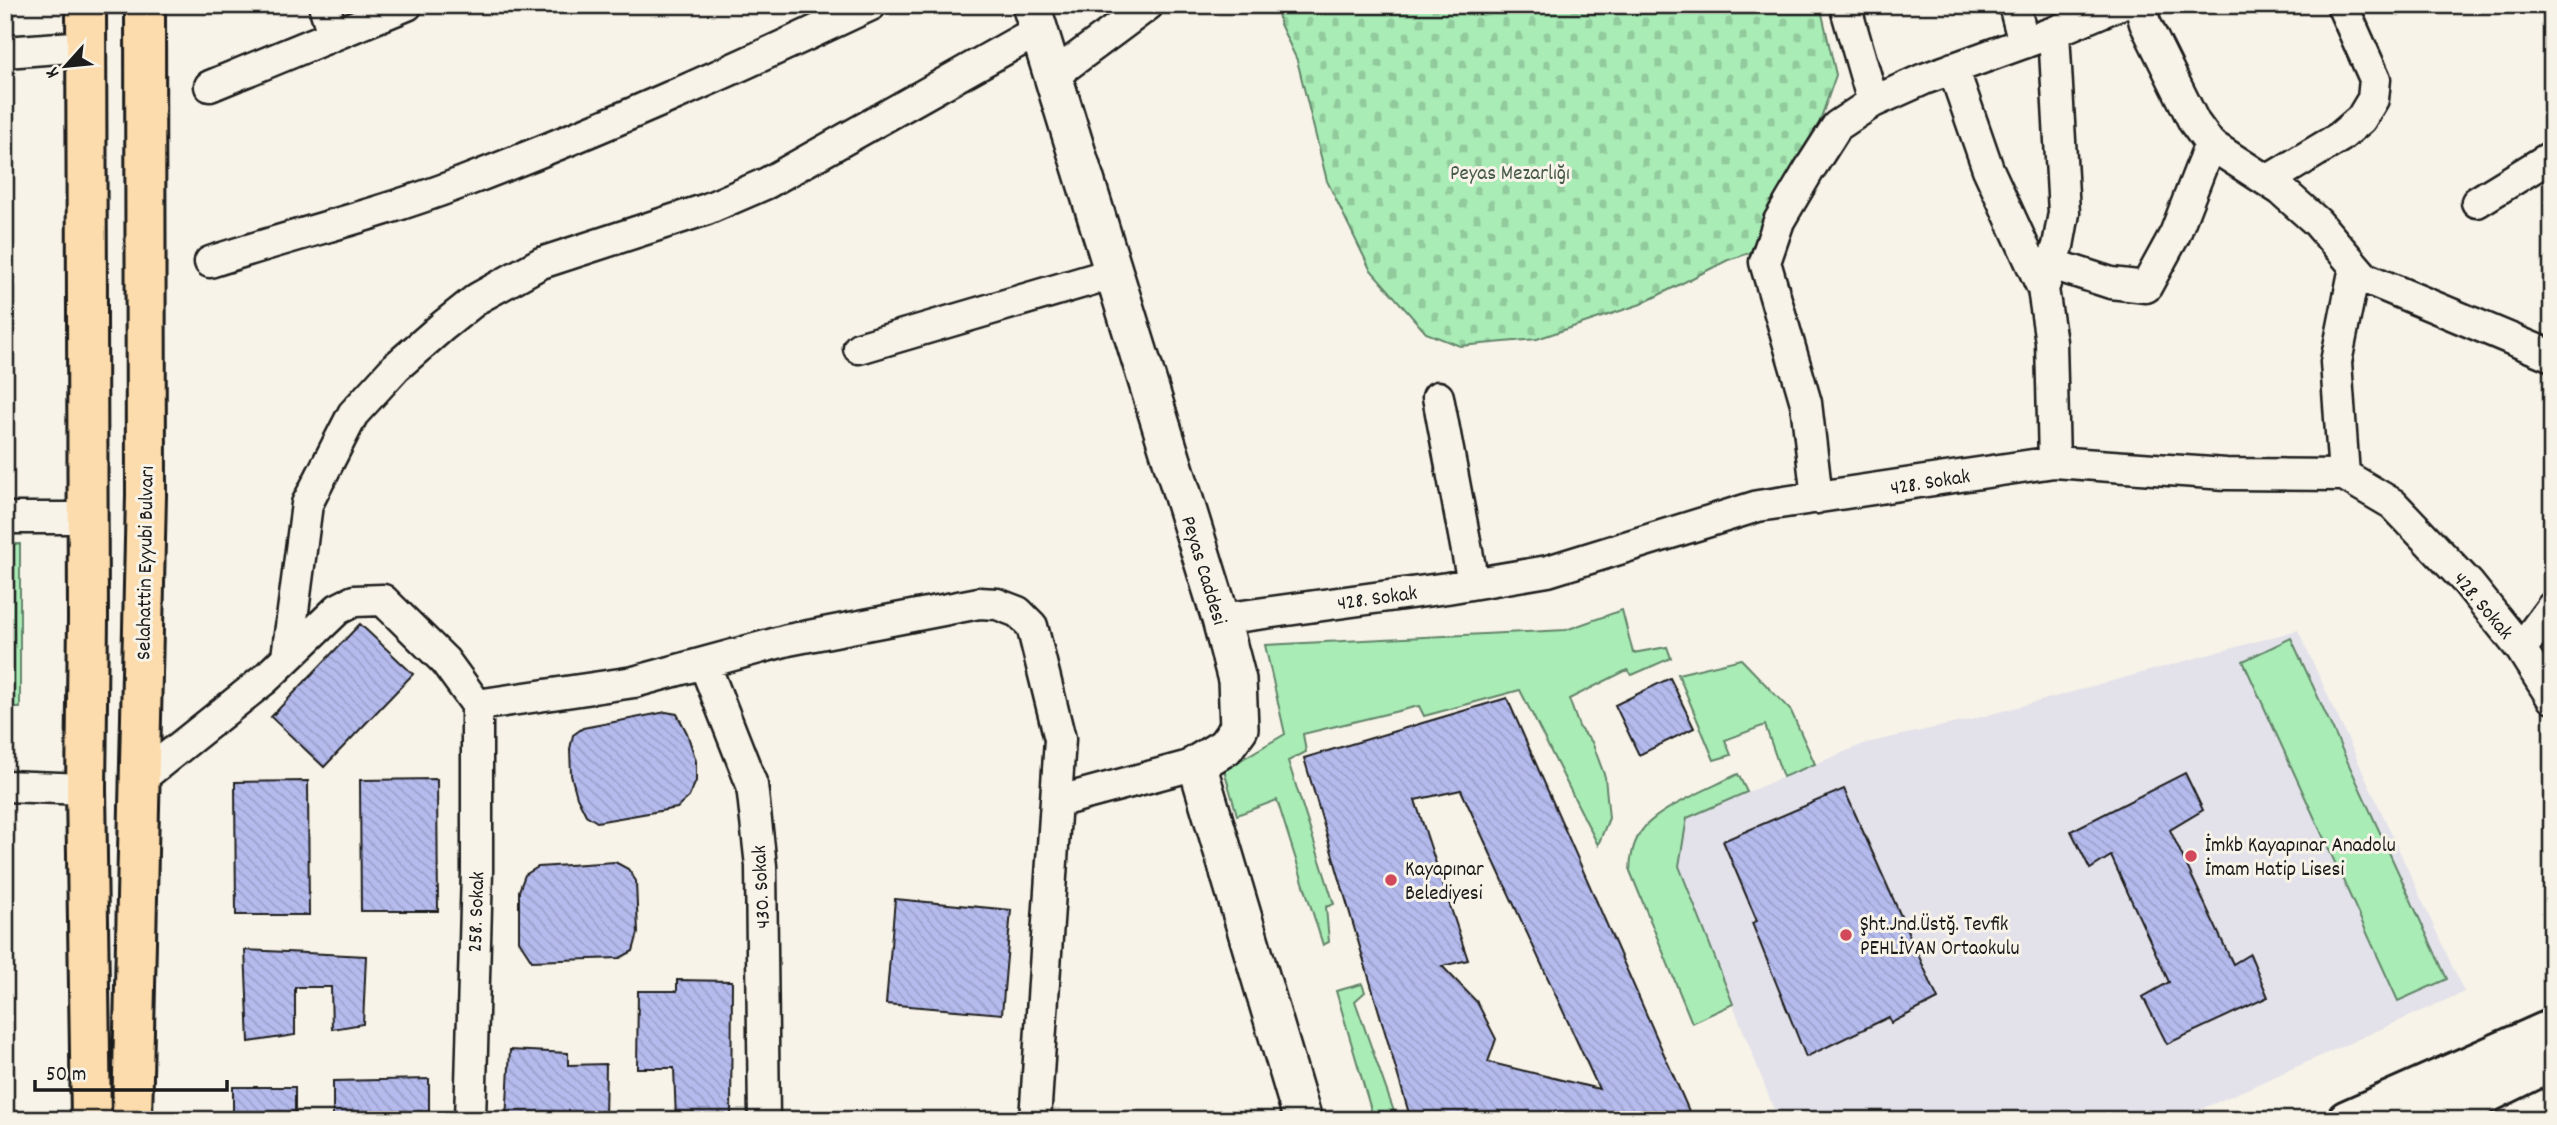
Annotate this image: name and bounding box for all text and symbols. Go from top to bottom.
north arrow [32,32,102,102]
text: K [40,62,68,82]
park label: Peyas Mezarlığı [1450,160,1570,190]
street label: 428. Sokak [1888,463,1972,505]
street label: Selahattin Eyyubi Bulvarı [130,466,164,660]
street label: Peyas Caddesi [1171,513,1233,629]
street label: 428. Sokak [2444,567,2519,647]
street label: 428. Sokak [1336,580,1419,620]
place label: İmkb Kayapınar Anadolu İmam Hatip Lisesi [2205,832,2396,886]
street label: 430. Sokak [746,844,780,929]
marker: İmkb Kayapınar Anadolu İmam Hatip Lisesi [2183,848,2199,864]
place label: Kayapınar Belediyesi [1405,856,1484,910]
street label: 258. Sokak [462,871,494,953]
marker: Kayapınar Belediyesi [1383,872,1399,888]
place label: Şht.Jnd.Üstğ. Tevfik PEHLİVAN Ortaokulu [1860,911,2020,965]
marker: Şht.Jnd.Üstğ. Tevfik PEHLİVAN Ortaokulu [1838,927,1854,943]
scale bar [35,1048,228,1092]
text: 50 m [46,1061,86,1091]

